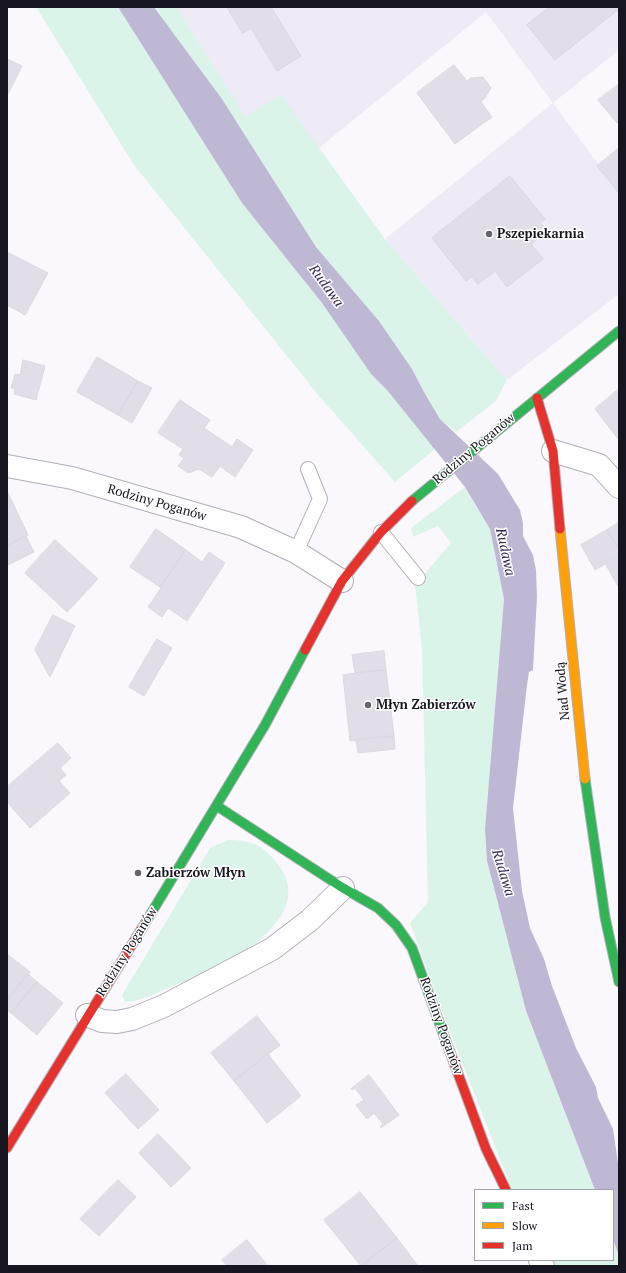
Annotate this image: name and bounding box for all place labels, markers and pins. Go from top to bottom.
place label: Pszepiekarnia [497,226,584,242]
marker: Pszepiekarnia [484,229,494,239]
place label: Młyn Zabierzów [376,697,476,713]
marker: Młyn Zabierzów [363,700,373,710]
place label: Zabierzów Młyn [146,865,246,881]
marker: Zabierzów Młyn [133,868,143,878]

